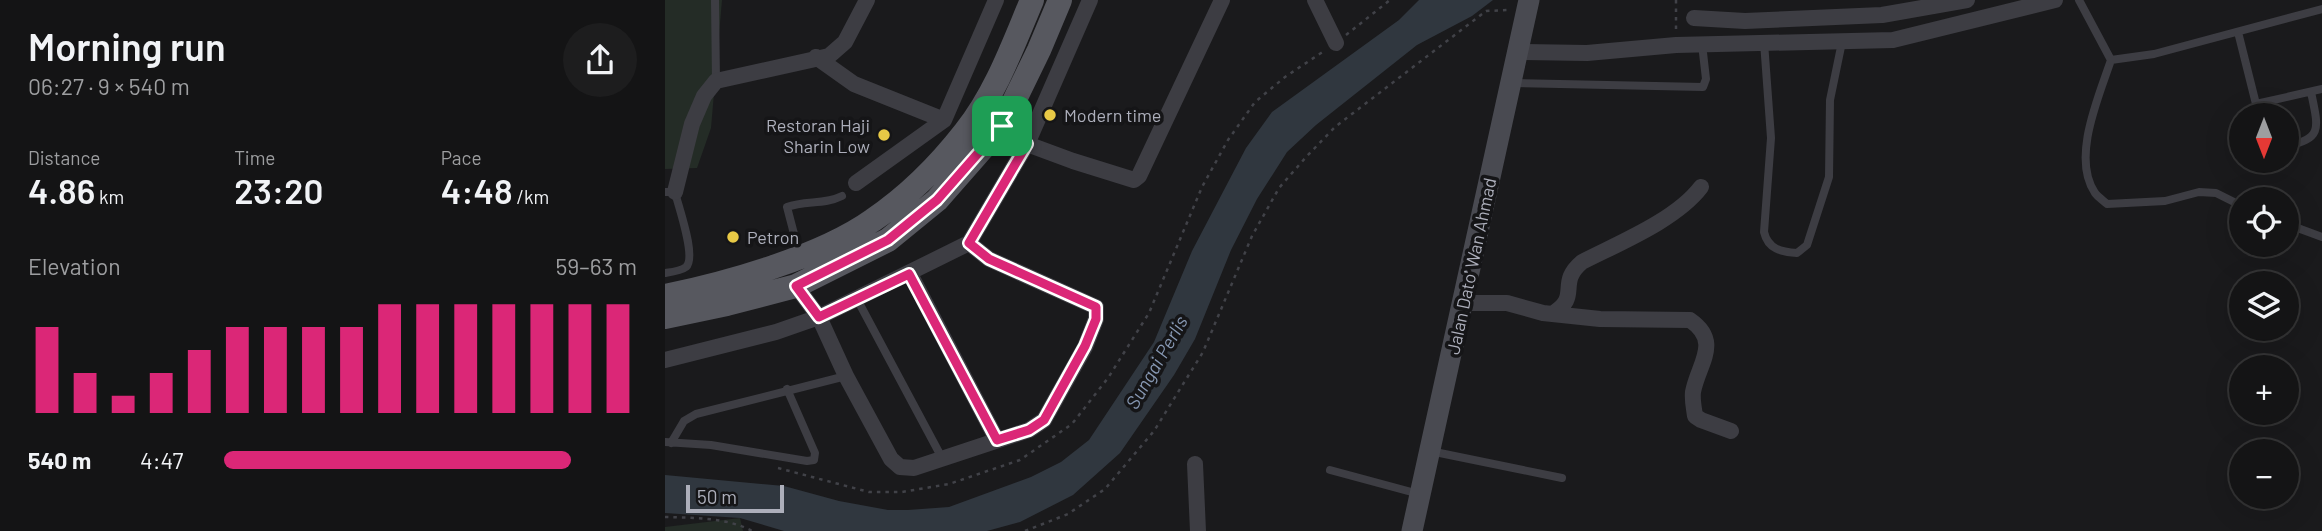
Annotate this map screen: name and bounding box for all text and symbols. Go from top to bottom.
text: Morning run [28,23,226,69]
button: share [563,23,637,97]
text: 06:27 · 9 × 540 m [28,72,190,100]
pin [972,96,1032,156]
north arrow [2229,103,2299,173]
map controls [2229,103,2299,509]
place label: Modern time [1064,104,1161,126]
icon: arrive [983,107,1021,145]
marker: Modern time [1042,107,1058,123]
place label: Restoran Haji Sharin Low [766,114,870,157]
marker: Restoran Haji Sharin Low [876,127,892,143]
text: Distance [28,146,100,169]
text: Time [234,146,275,169]
text: Pace [441,146,482,169]
text: 4.86 [28,169,95,211]
text: 23:20 [234,169,323,211]
text: 4:48 [441,169,513,211]
street label: Jalan Dato' Wan Ahmad [1442,176,1500,356]
text: km [95,185,124,208]
text: /km [513,185,549,208]
button: locate [2229,187,2299,257]
place label: Petron [747,226,799,248]
marker: Petron [725,229,741,245]
text: Elevation [28,252,121,280]
text: 59–63 m [556,252,637,280]
button: layers [2229,271,2299,341]
water label: Sungai Perlis [1120,311,1192,413]
button: + [2229,355,2299,425]
button: − [2229,439,2299,509]
text: 540 m [28,446,91,474]
text: 4:47 [140,446,183,474]
scale bar [686,482,784,514]
text: 50 m [697,485,737,508]

